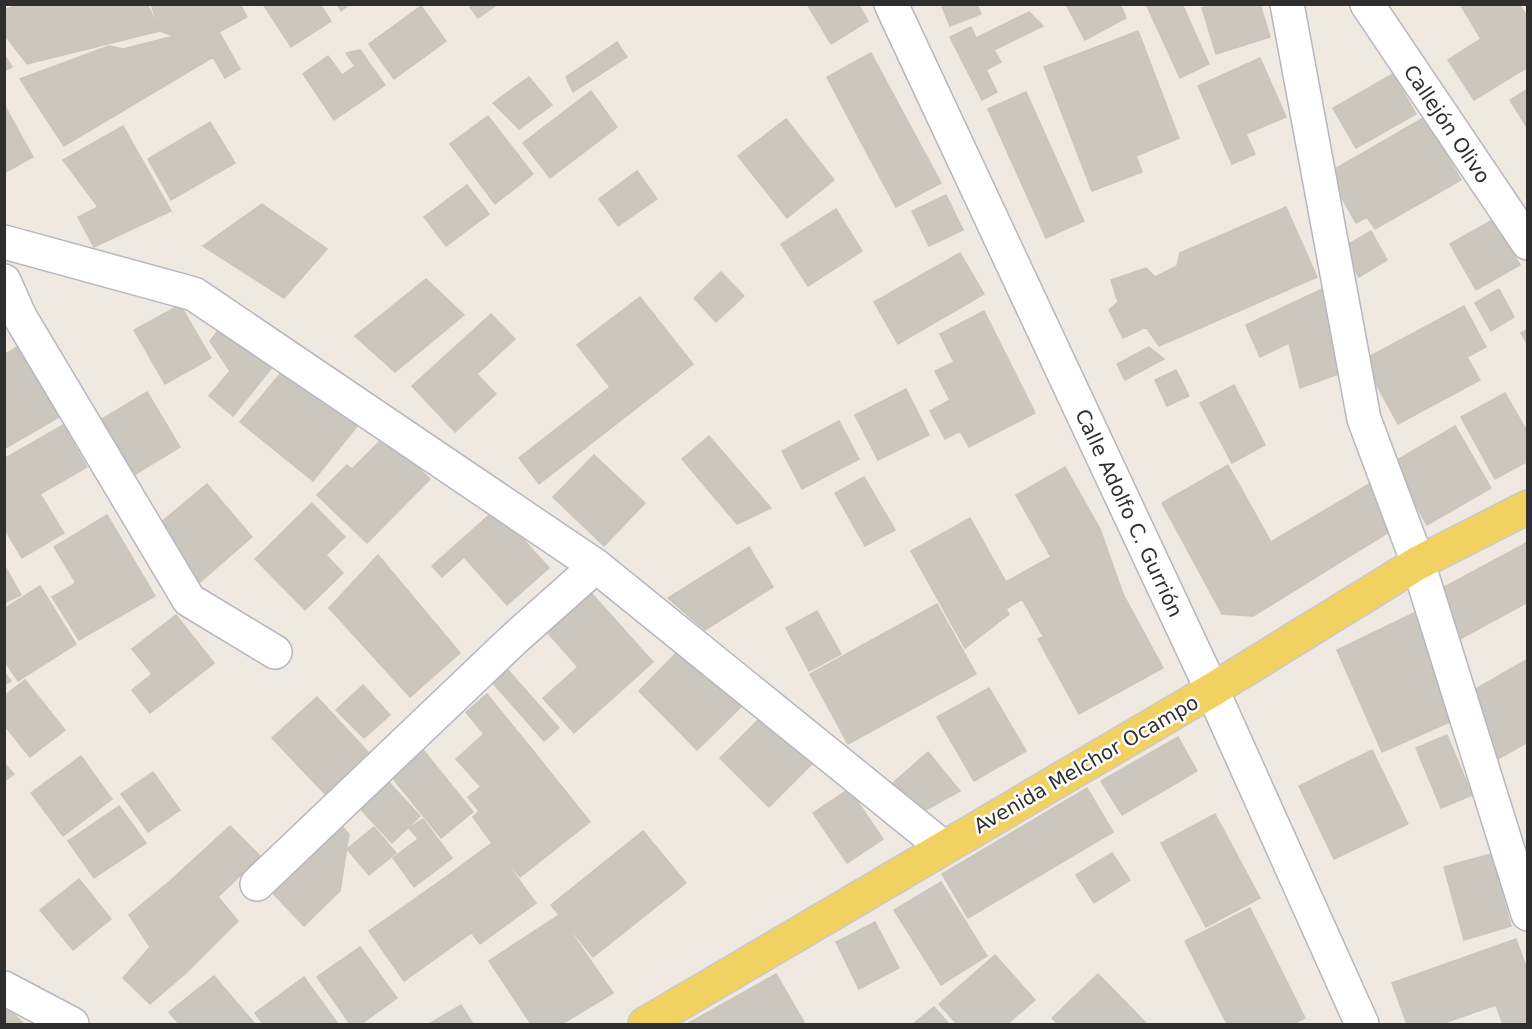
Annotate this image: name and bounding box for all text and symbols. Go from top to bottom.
street label: Callejón Olivo [1399,60,1495,188]
street label: Calle Adolfo C. Gurrión [1070,405,1188,621]
street label: Avenida Melchor Ocampo [969,690,1203,838]

